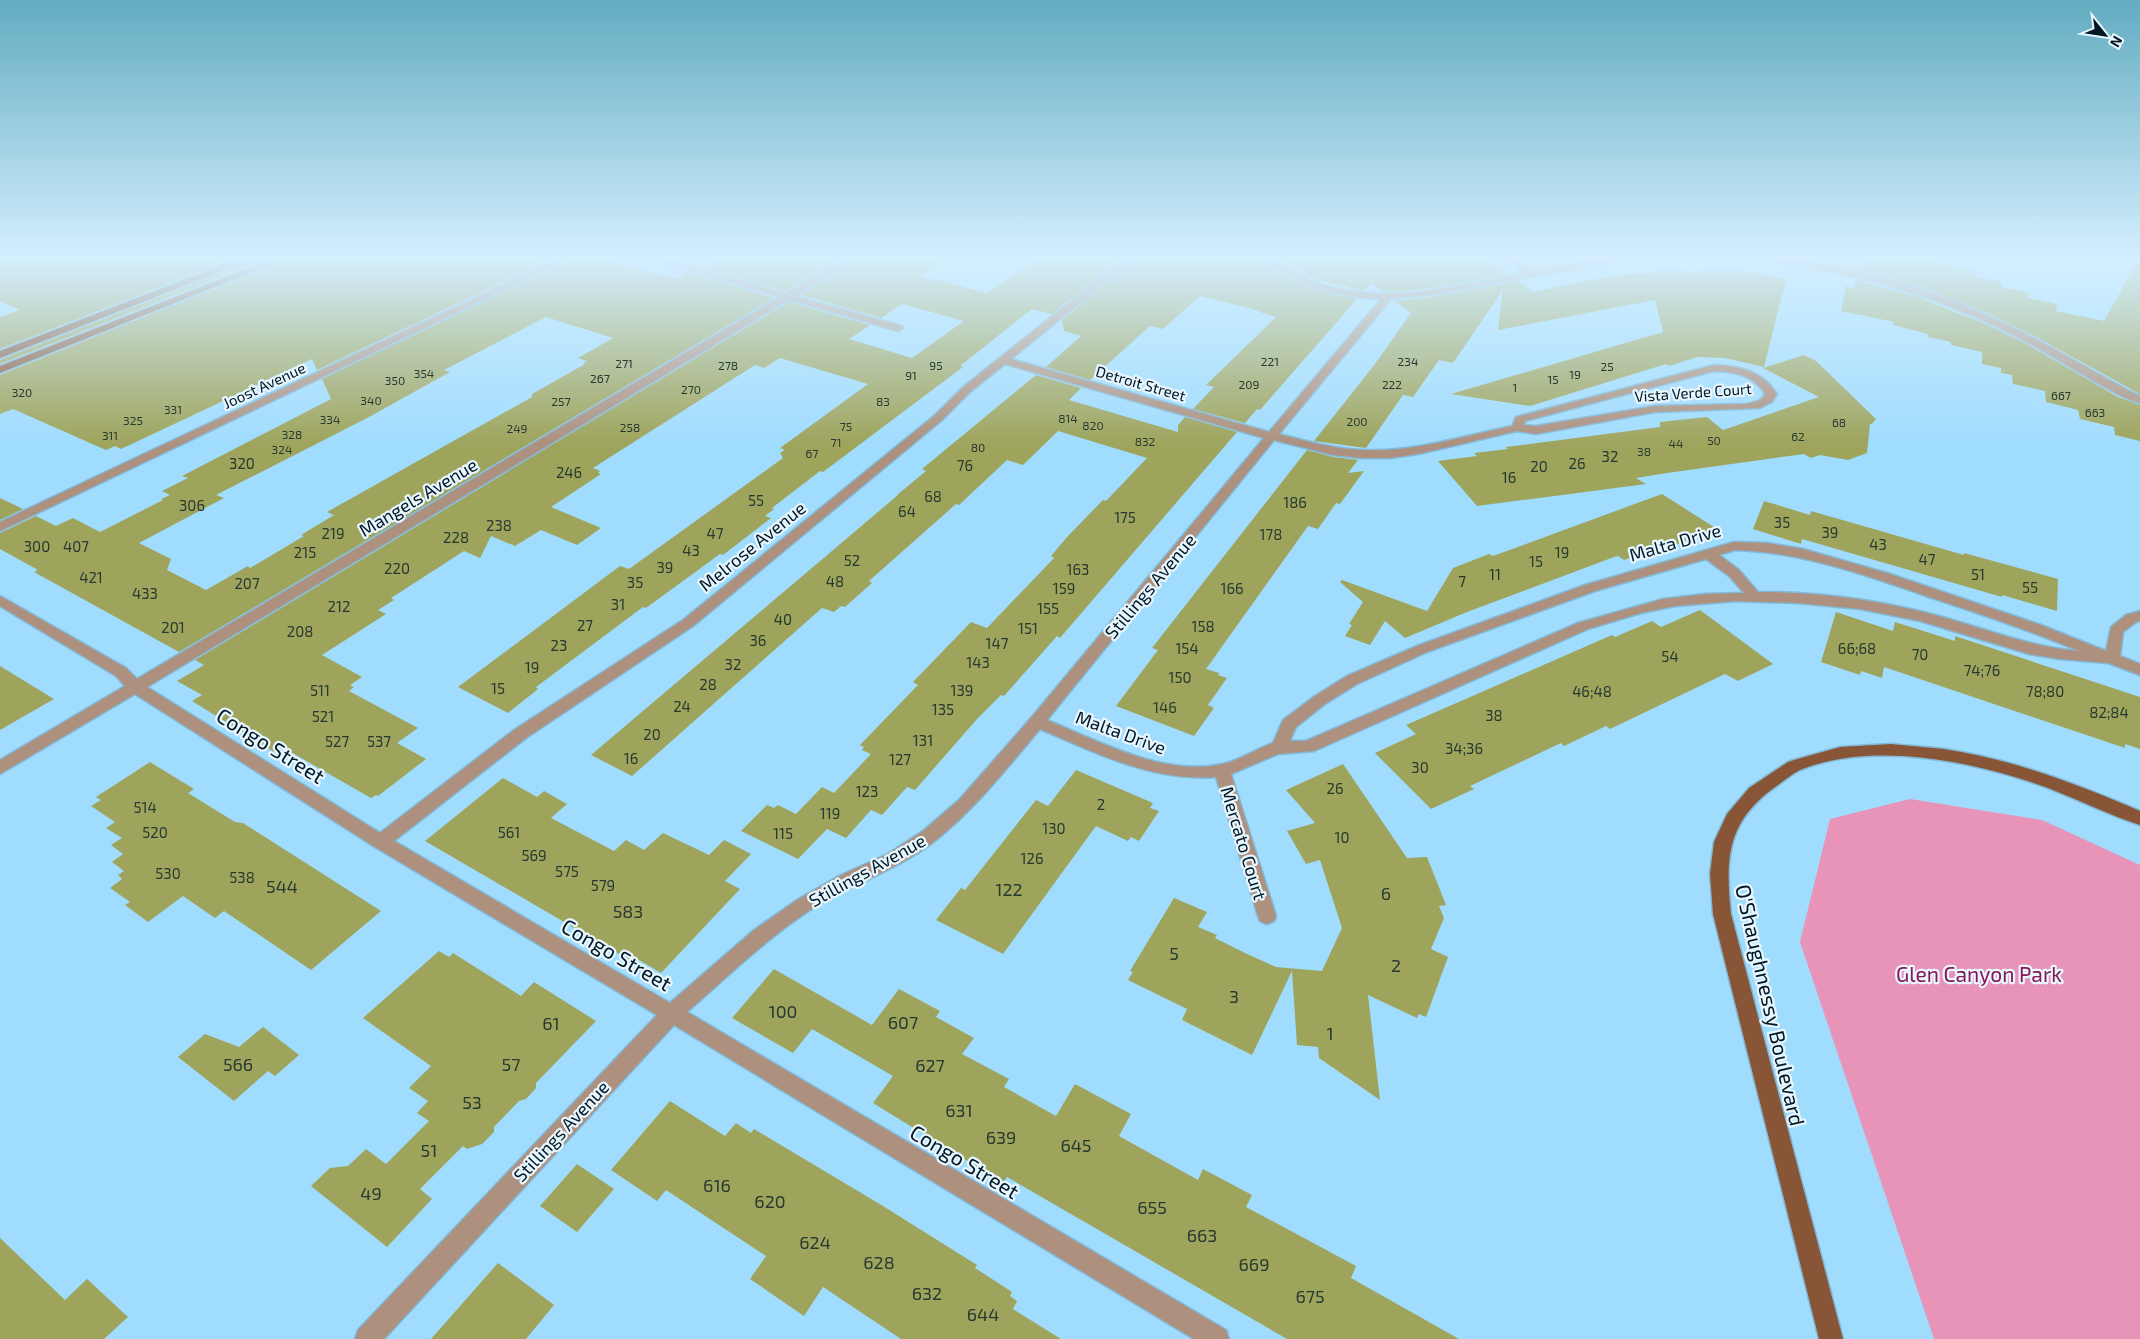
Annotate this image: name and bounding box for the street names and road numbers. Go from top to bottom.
street label: Joost Avenue [220,358,308,412]
street label: Detroit Street [1094,362,1188,404]
street label: Vista Verde Court [1634,379,1752,405]
street label: Mangels Avenue [355,453,481,541]
street label: Melrose Avenue [694,496,810,596]
street label: Malta Drive [1627,518,1723,566]
street label: Stillings Avenue [1100,529,1200,643]
street label: Congo Street [212,702,330,788]
street label: Malta Drive [1073,706,1169,758]
street label: Mercato Court [1216,784,1272,902]
street label: Stillings Avenue [805,829,929,911]
street label: O'Shaughnessy Boulevard [1731,882,1811,1128]
street label: Congo Street [558,912,676,996]
street label: Stillings Avenue [509,1076,613,1186]
street label: Congo Street [906,1119,1024,1203]

